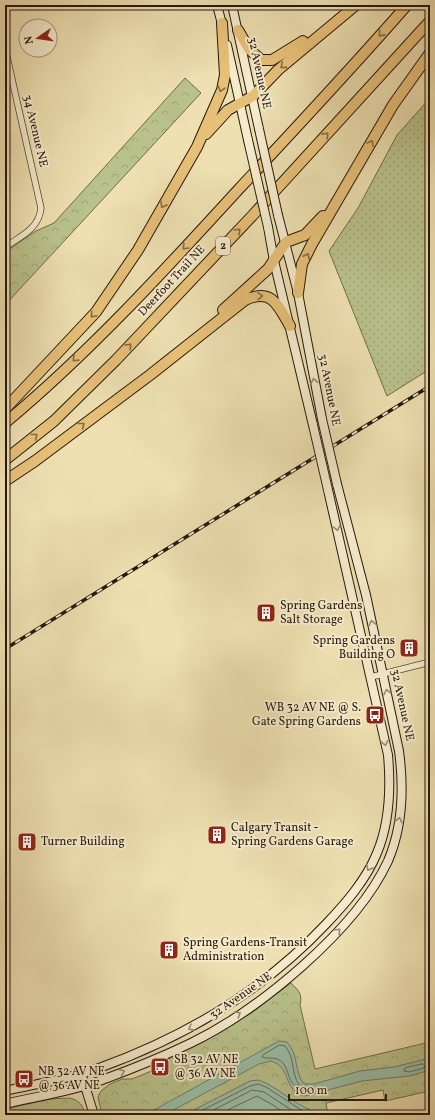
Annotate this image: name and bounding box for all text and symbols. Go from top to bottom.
north arrow [18,18,58,58]
one-way arrow [378,29,386,37]
text: N [22,34,38,45]
street label: 32 Avenue NE [244,36,274,110]
one-way arrow [280,61,288,68]
one-way arrow [217,86,226,93]
street label: 34 Avenue NE [19,93,51,169]
one-way arrow [321,133,328,140]
one-way arrow [366,140,373,147]
one-way arrow [161,201,168,209]
one-way arrow [233,228,240,236]
road number: 2 [216,237,230,255]
street label: Deerfoot Trail NE [135,242,209,320]
one-way arrow [182,242,190,250]
one-way arrow [302,252,309,260]
one-way arrow [257,292,263,301]
one-way arrow [91,310,98,317]
one-way arrow [124,343,131,350]
street label: 32 Avenue NE [314,353,344,427]
one-way arrow [72,355,79,362]
one-way arrow [311,377,319,384]
one-way arrow [77,423,84,430]
one-way arrow [31,433,38,440]
one-way arrow [332,524,340,531]
place label: Spring Gardens Salt Storage [280,598,362,628]
building icon: Spring Gardens Salt Storage [255,602,277,624]
one-way arrow [368,619,376,626]
place label: Spring Gardens Building O [313,633,395,663]
building icon: Spring Gardens Building O [398,637,420,659]
street label: 32 Avenue NE [387,668,417,742]
one-way arrow [383,689,392,695]
place label: WB 32 AV NE @ S. Gate Spring Gardens [252,700,361,730]
bus stop icon: WB 32 AV NE @ S. Gate Spring Gardens [364,704,386,726]
one-way arrow [380,739,389,746]
one-way arrow [394,817,403,824]
place label: Calgary Transit - Spring Gardens Garage [231,820,354,850]
building icon: Calgary Transit - Spring Gardens Garage [206,824,228,846]
building icon: Turner Building [16,831,38,853]
place label: Turner Building [41,834,125,850]
one-way arrow [366,864,374,872]
one-way arrow [333,928,340,936]
place label: Spring Gardens-Transit Administration [183,935,307,965]
building icon: Spring Gardens-Transit Administration [158,939,180,961]
street label: 32 Avenue NE [207,969,275,1023]
one-way arrow [234,1011,241,1019]
one-way arrow [187,1023,195,1031]
place label: SB 32 AV NE @ 36 AV NE [174,1052,239,1082]
bus stop icon: SB 32 AV NE @ 36 AV NE [149,1056,171,1078]
place label: NB 32 AV NE @ 36 AV NE [38,1064,105,1094]
bus stop icon: NB 32 AV NE @ 36 AV NE [13,1068,35,1090]
one-way arrow [119,1069,126,1077]
scale bar [289,1076,386,1102]
text: 100 m [295,1083,328,1099]

